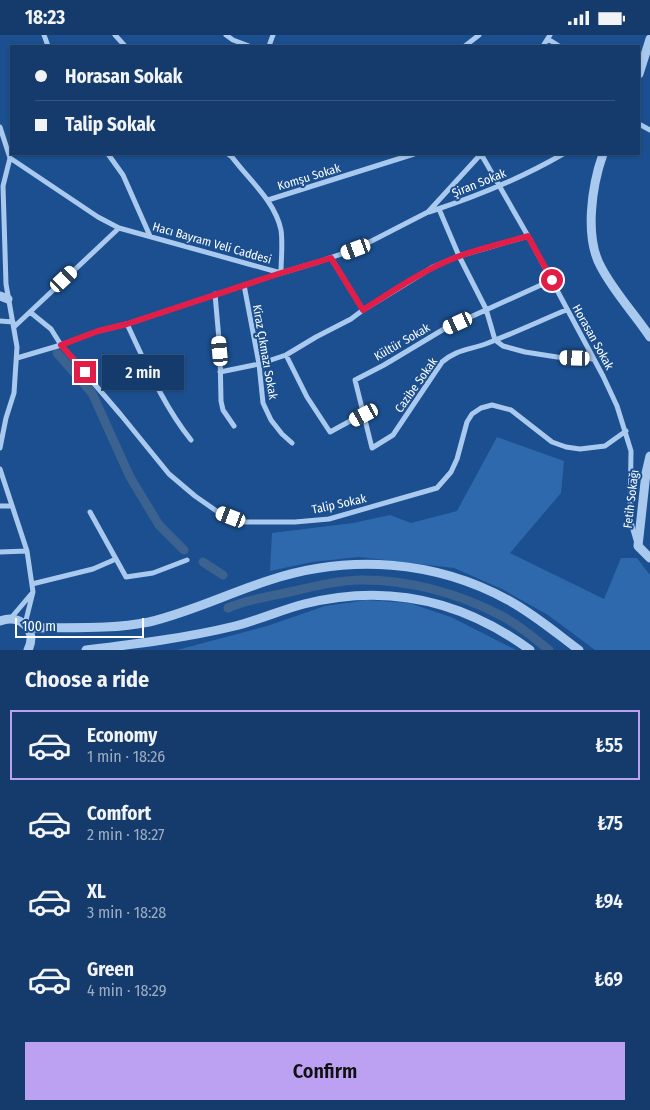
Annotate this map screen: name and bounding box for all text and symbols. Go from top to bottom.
text: 18:23 [25,6,65,29]
text: Horasan Sokak [65,65,182,88]
text: Talip Sokak [65,113,156,136]
street label: Komşu Sokak [276,161,343,193]
street label: Şiran Sokak [450,166,508,200]
street label: Hacı Bayram Veli Caddesi [151,219,273,267]
car [339,237,372,261]
car [47,263,80,295]
route start [541,269,563,291]
street label: Horasan Sokak [569,302,617,372]
street label: Kiraz Çıkmazı Sokak [250,304,280,401]
car [441,310,474,336]
street label: Kültür Sokak [372,320,433,364]
car [211,335,228,367]
car [559,350,590,366]
street label: Cazibe Sokak [392,354,440,415]
callout: 2 min [102,355,185,389]
route end [74,361,96,383]
text: 2 min [125,363,161,382]
car [347,401,380,429]
street label: Fetih Sokağı [620,469,642,529]
street label: Talip Sokak [311,491,368,517]
car [214,505,247,529]
scale bar [15,615,144,638]
text: 100 m [22,618,56,635]
text: Choose a ride [25,666,149,693]
icon: car [27,723,72,768]
text: Economy [87,724,157,747]
text: ₺55 [595,734,623,757]
text: 1 min · 18:26 [87,747,165,766]
icon: car [27,801,72,846]
text: Comfort [87,802,151,825]
text: ₺75 [597,812,623,835]
text: 2 min · 18:27 [87,825,165,844]
icon: car [27,879,72,924]
text: XL [87,880,106,903]
text: ₺94 [595,890,623,913]
text: 3 min · 18:28 [87,903,166,922]
icon: car [27,957,72,1002]
text: Green [87,958,134,981]
text: ₺69 [594,968,623,991]
text: 4 min · 18:29 [87,981,167,1000]
button: Confirm [25,1042,625,1100]

